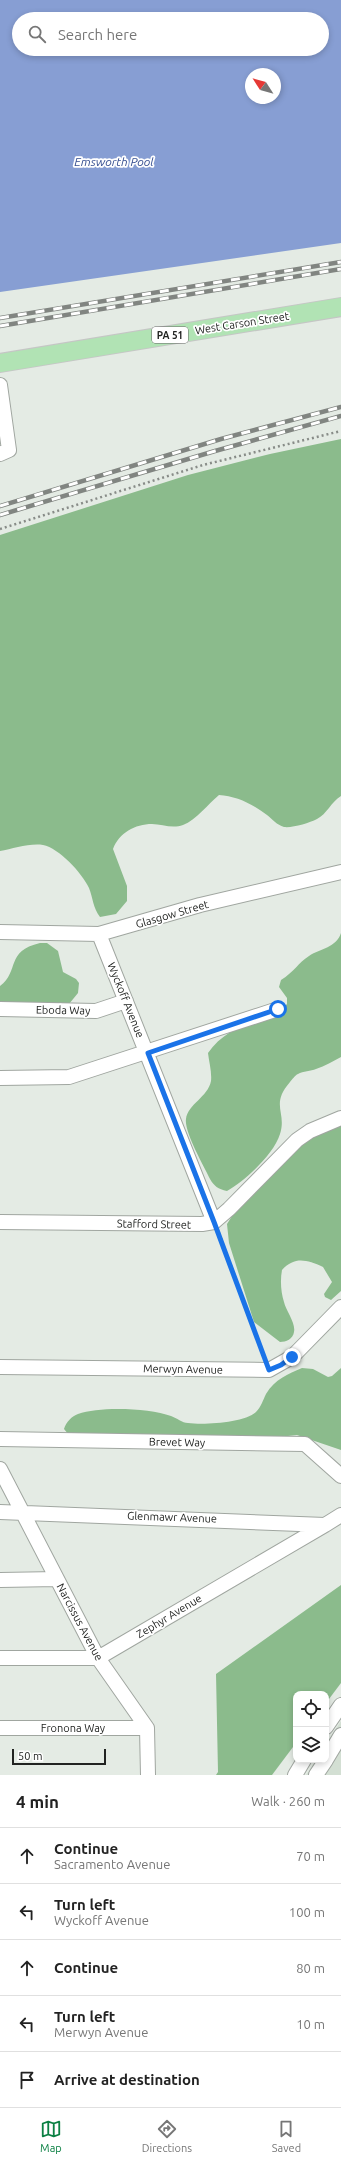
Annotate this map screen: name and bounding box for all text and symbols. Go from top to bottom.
search box [12,12,329,56]
icon: search [26,23,48,45]
text: Search here [58,26,137,43]
north arrow [245,68,281,104]
water label: Emsworth Pool [74,155,154,168]
street label: West Carson Street [194,310,291,336]
road number: PA 51 [152,327,188,343]
street label: Glasgow Street [134,898,210,930]
street label: Wyckoff Avenue [105,961,147,1039]
route start [269,1000,287,1018]
street label: Eboda Way [36,1004,91,1016]
street label: Stafford Street [117,1217,192,1231]
route end [283,1348,301,1366]
street label: Merwyn Avenue [143,1362,223,1376]
street label: Brevet Way [149,1436,206,1449]
street label: Glenmawr Avenue [127,1509,217,1525]
street label: Narcissus Avenue [55,1581,105,1663]
street label: Zephyr Avenue [134,1592,204,1640]
map controls [293,1691,329,1763]
button: locate [293,1691,329,1727]
street label: Fronona Way [41,1722,106,1734]
button: layers [293,1727,329,1763]
scale bar [12,1747,106,1766]
text: 50 m [18,1750,42,1762]
text: 4 min [16,1792,59,1811]
text: Walk · 260 m [251,1794,325,1808]
text: Continue [54,1840,118,1857]
icon: ahead [16,1845,38,1867]
text: 70 m [296,1849,325,1863]
text: Sacramento Avenue [54,1857,170,1871]
text: Turn left [54,1896,115,1913]
icon: left [16,1901,38,1923]
text: 100 m [289,1905,325,1919]
text: Wyckoff Avenue [54,1913,149,1927]
icon: ahead [16,1957,38,1979]
text: Continue [54,1959,118,1976]
text: 80 m [296,1961,325,1975]
text: Turn left [54,2008,115,2025]
icon: left [16,2013,38,2035]
text: 10 m [296,2017,325,2031]
text: Merwyn Avenue [54,2025,148,2039]
icon: arrive [16,2069,38,2091]
text: Arrive at destination [54,2071,200,2088]
tab: Map [40,2118,62,2154]
tab: Directions [142,2118,192,2154]
tab: Saved [272,2118,301,2154]

